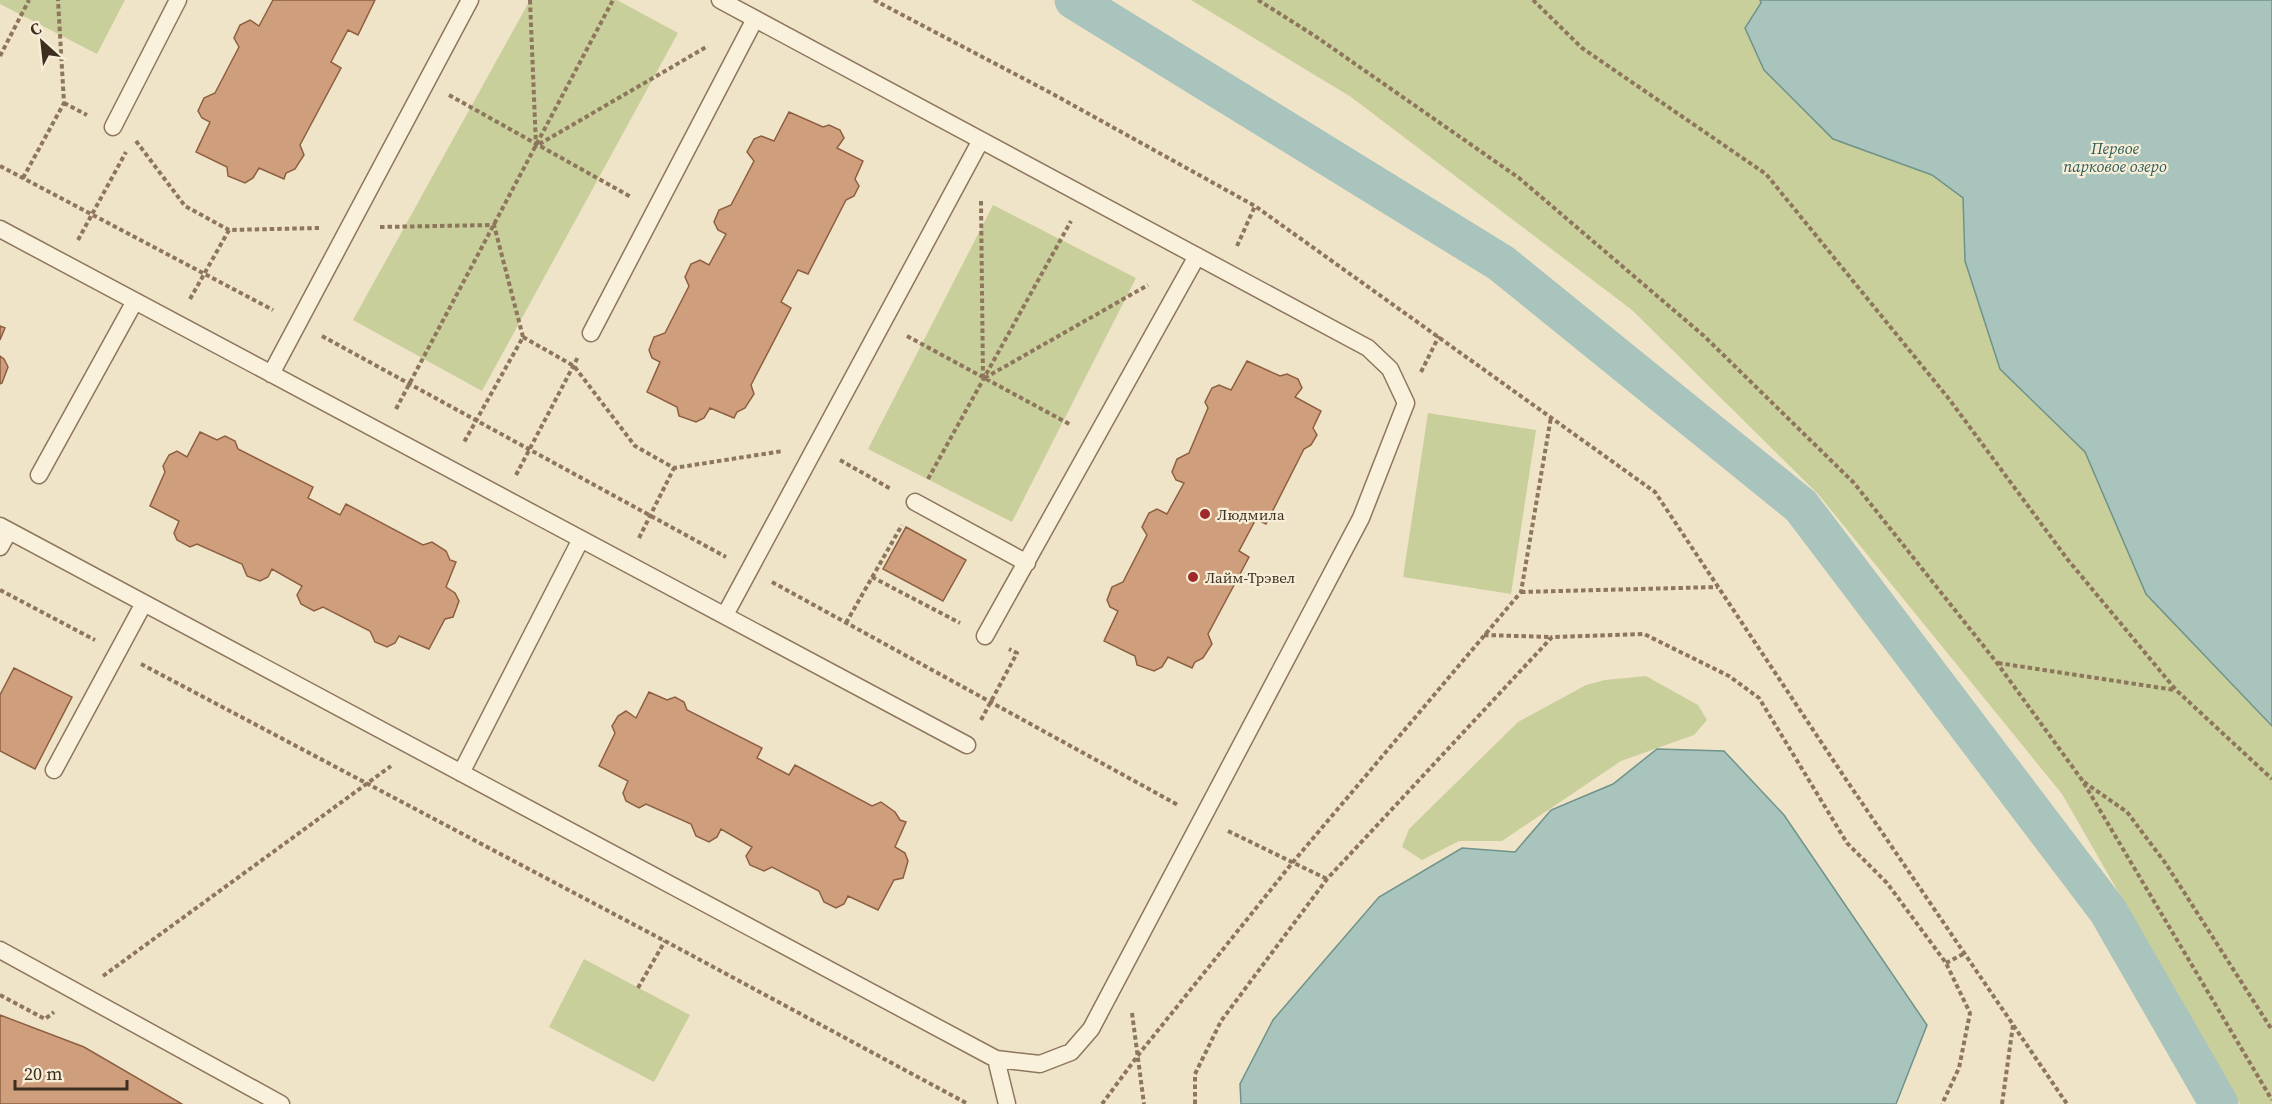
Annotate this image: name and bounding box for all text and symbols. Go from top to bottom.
north arrow [12,12,72,72]
text: С [26,17,45,41]
water label: Первое парковое озеро [2063,137,2167,177]
place label: Людмила [1217,504,1285,525]
marker: Людмила [1198,507,1212,521]
place label: Лайм-Трэвел [1205,567,1295,588]
marker: Лайм-Трэвел [1186,570,1200,584]
scale bar [15,1053,128,1091]
text: 20 m [24,1061,62,1086]

